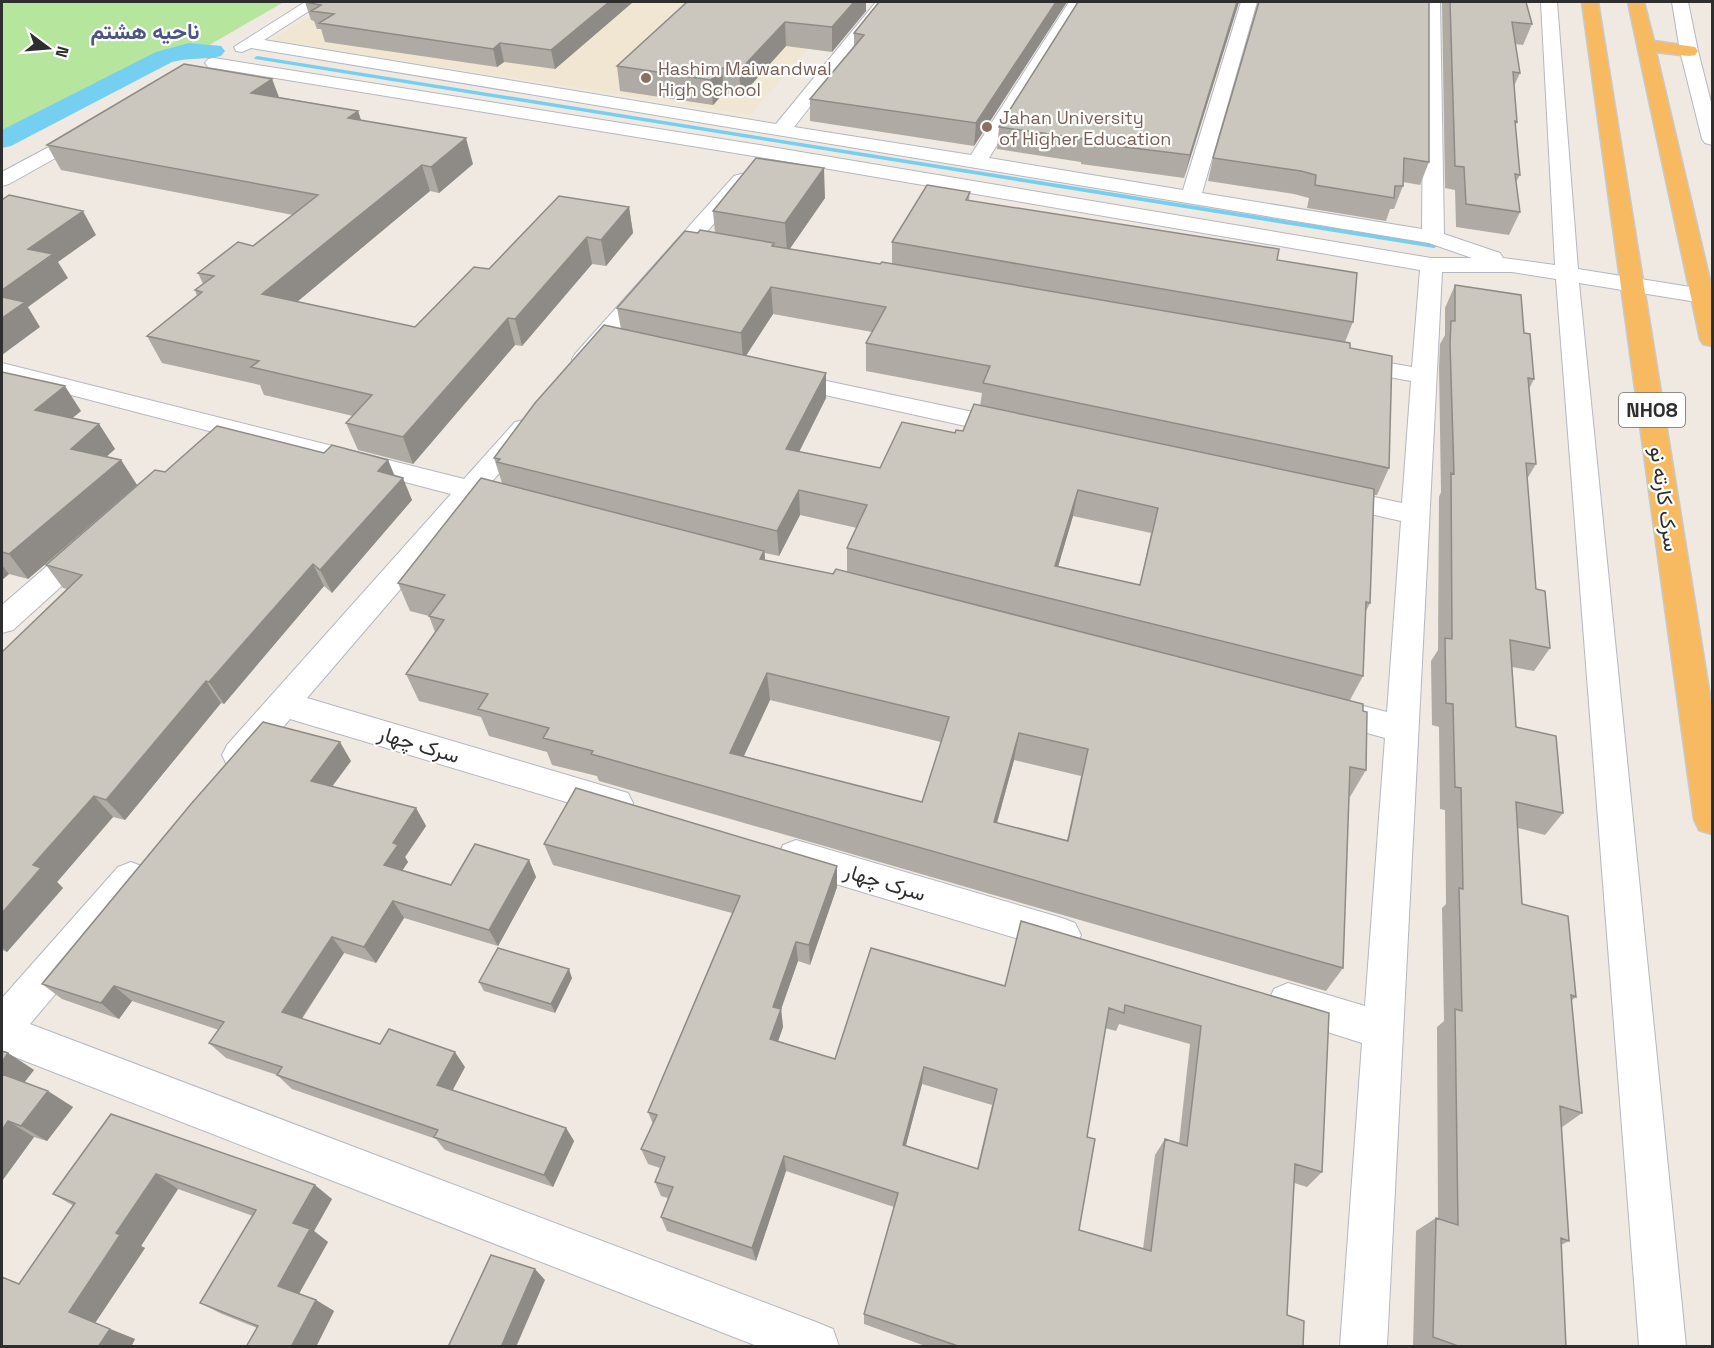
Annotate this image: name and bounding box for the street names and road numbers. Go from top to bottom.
road number: NH08 [1619,393,1685,427]
street label: سرک کارته نو [1644,445,1686,553]
street label: سرک چهار [374,719,463,770]
street label: سرک چهار [840,857,929,908]

